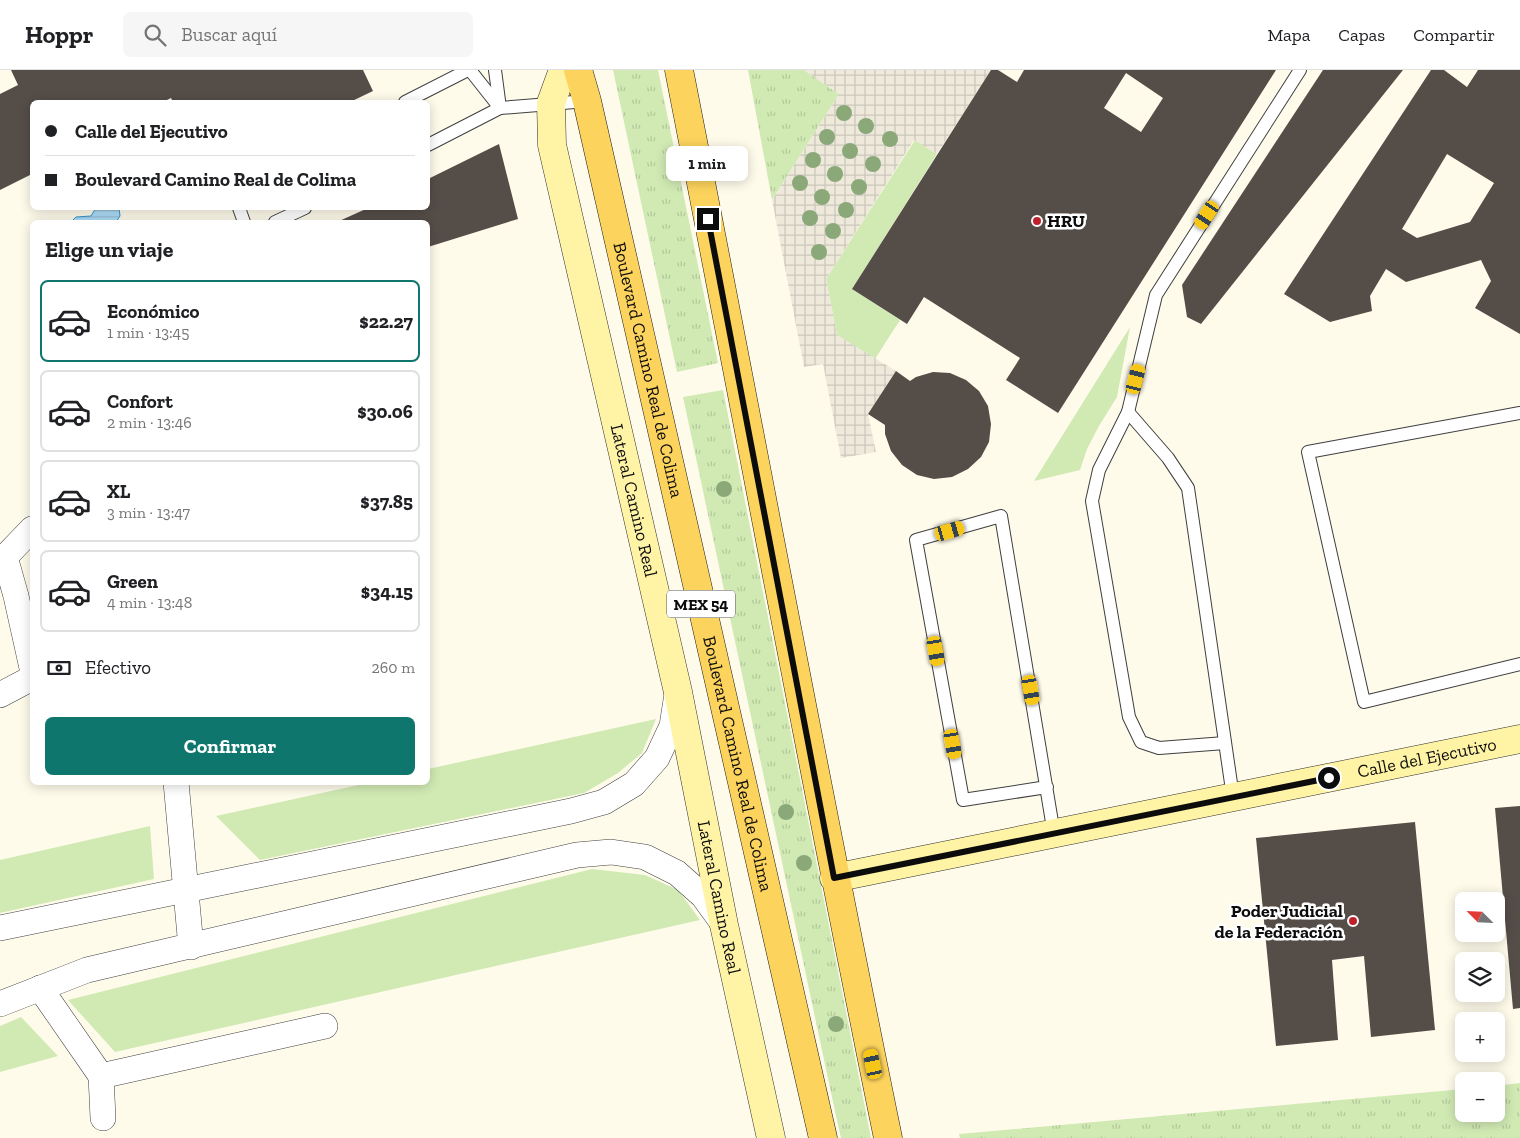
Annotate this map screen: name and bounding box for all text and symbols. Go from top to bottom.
search box [123,12,473,57]
text: Hoppr [25,20,93,49]
icon: search [141,21,169,49]
text: Buscar aquí [181,23,277,46]
text: Mapa [1267,24,1310,46]
text: Capas [1338,24,1385,46]
text: Compartir [1413,24,1495,46]
text: Calle del Ejecutivo [75,120,228,143]
callout: 1 min [667,146,749,182]
text: 1 min [688,154,726,173]
text: Boulevard Camino Real de Colima [75,168,356,191]
car [1192,198,1221,232]
route end [697,208,719,230]
place label: HRU [1047,210,1085,232]
marker: HRU [1031,215,1043,227]
text: Elige un viaje [45,236,173,263]
street label: Boulevard Camino Real de Colima [608,240,688,500]
icon: car [47,299,92,344]
text: Económico [107,300,200,323]
text: $22.27 [359,310,413,333]
text: 1 min · 13:45 [107,323,189,342]
car [1125,363,1146,395]
icon: car [47,389,92,434]
text: Confort [107,390,173,413]
text: $30.06 [357,400,413,423]
text: 2 min · 13:46 [107,413,192,432]
street label: Lateral Camino Real [606,422,662,579]
icon: car [47,479,92,524]
text: XL [107,480,130,503]
text: $37.85 [360,490,413,513]
text: 3 min · 13:47 [107,503,190,522]
car [933,520,966,542]
icon: car [47,569,92,614]
text: Green [107,570,158,593]
text: $34.15 [361,580,413,603]
road number: MEX 54 [667,590,735,618]
text: 4 min · 13:48 [107,593,192,612]
street label: Boulevard Camino Real de Colima [698,634,778,894]
car [926,635,945,667]
icon: cash [45,654,73,682]
text: Efectivo [85,656,151,679]
text: 260 m [372,658,415,677]
car [1021,674,1040,706]
button: Confirmar [45,717,415,775]
car [943,728,962,760]
street label: Calle del Ejecutivo [1355,733,1498,783]
route start [1318,767,1340,789]
street label: Lateral Camino Real [693,819,746,977]
north arrow [1455,892,1505,942]
map controls [1455,892,1505,1122]
place label: Poder Judicial de la Federación [1215,900,1343,943]
marker: Poder Judicial de la Federación [1347,915,1359,927]
button: layers [1455,952,1505,1002]
button: + [1455,1012,1505,1062]
car [862,1048,883,1080]
button: − [1455,1072,1505,1122]

